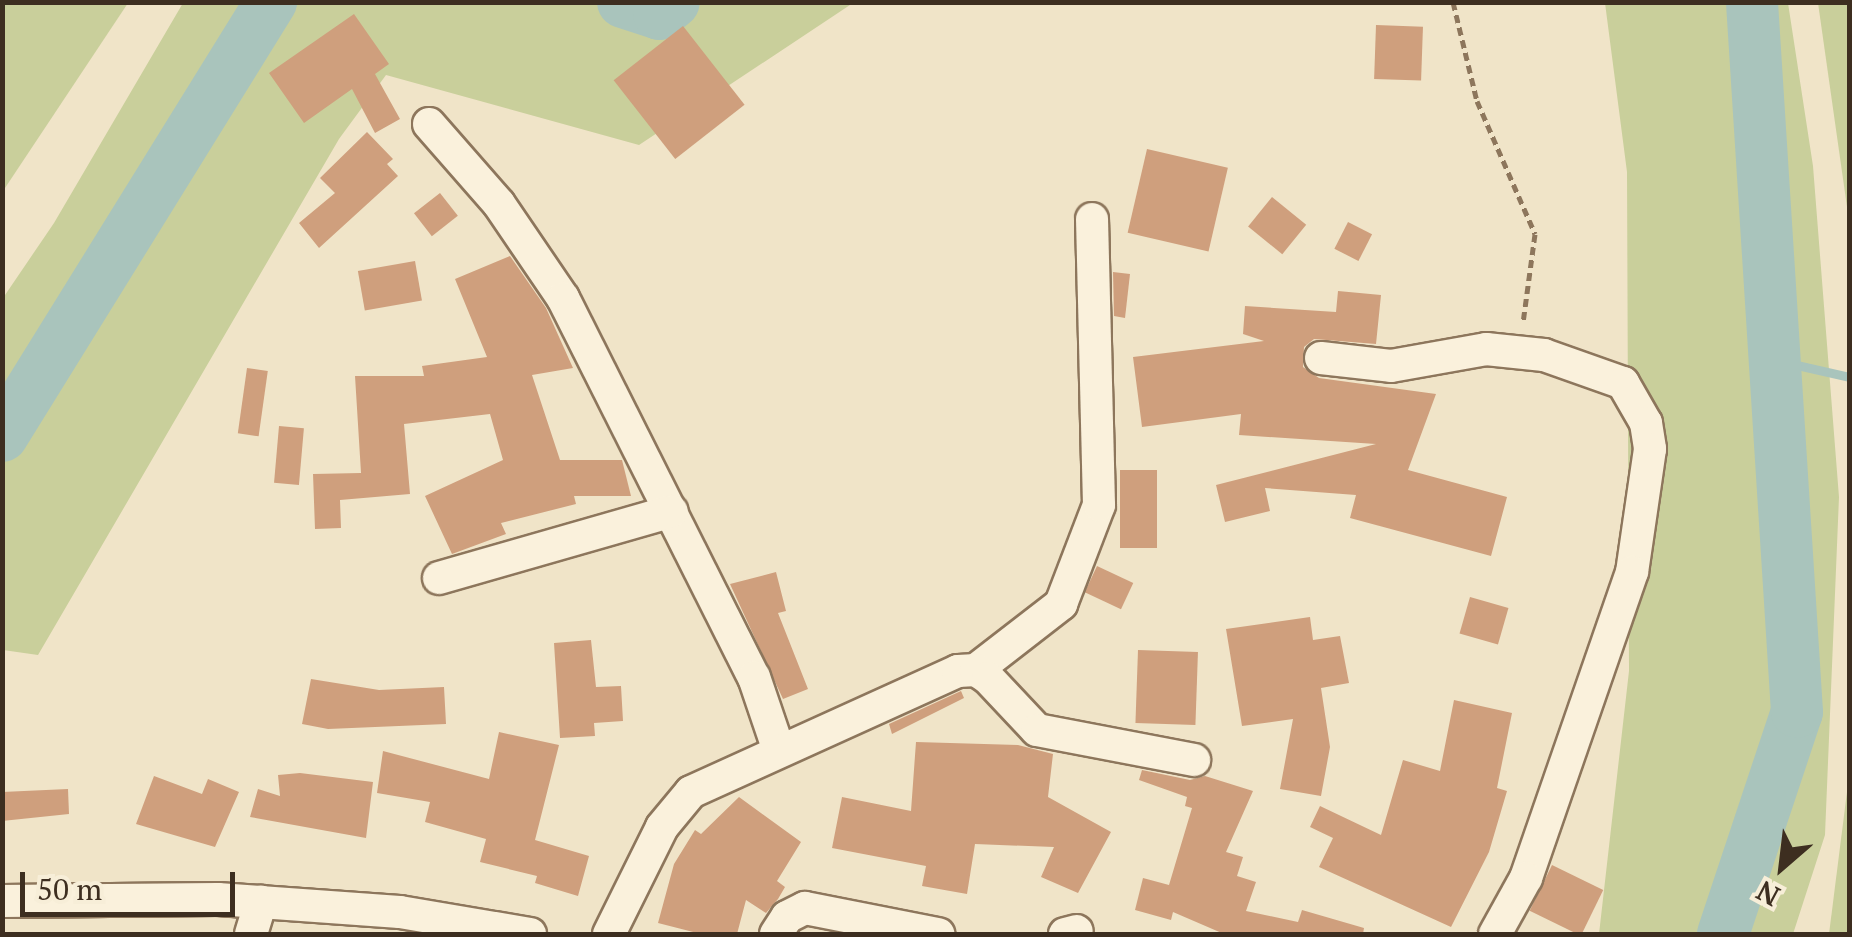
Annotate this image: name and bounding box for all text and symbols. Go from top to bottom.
north arrow [1732,817,1832,917]
scale bar [25,852,240,914]
text: 50 m [37,869,102,909]
text: N [1750,873,1786,915]

